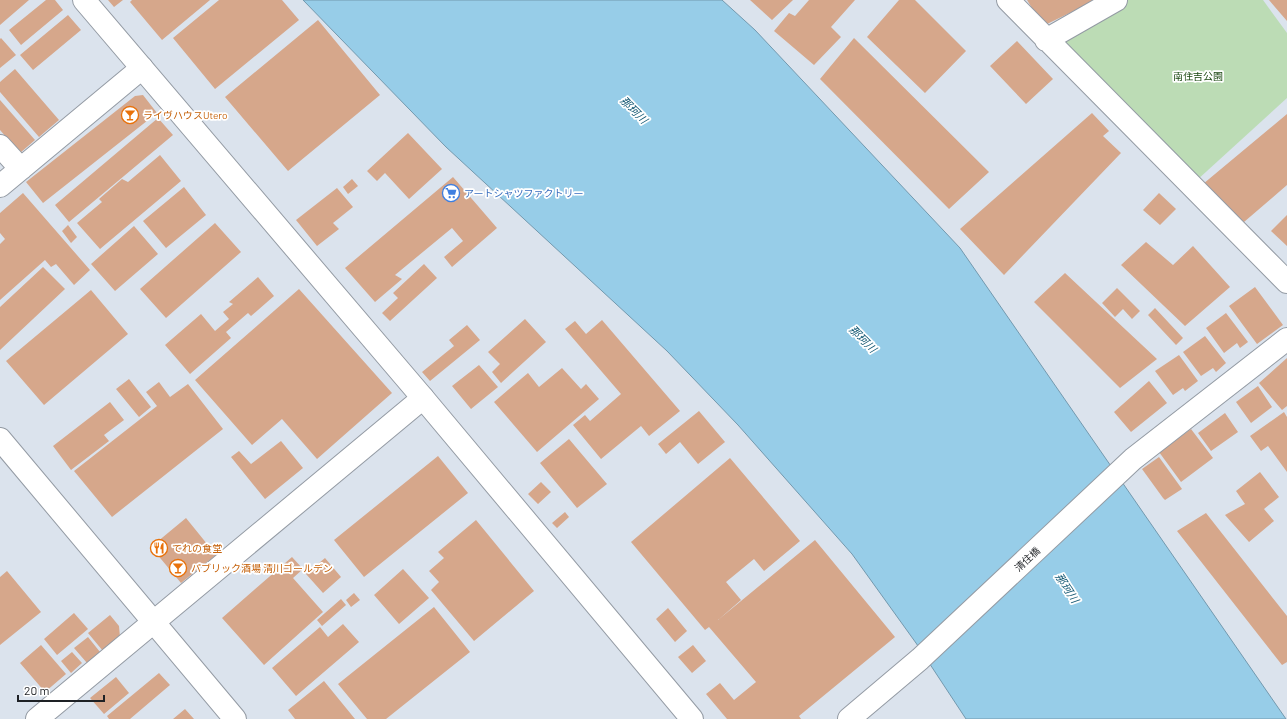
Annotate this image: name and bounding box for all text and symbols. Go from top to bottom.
park label: 南住吉公園 [1173,70,1223,82]
water label: 那珂川 [618,93,651,127]
bar icon: ライヴハウスUtero [120,105,140,125]
place label: ライヴハウスUtero [143,109,227,121]
supermarket icon: アートシャツファクトリー [441,183,461,203]
place label: アートシャツファクトリー [464,187,583,199]
water label: 那珂川 [847,322,880,356]
restaurant icon: てれの食堂 [149,538,169,558]
place label: てれの食堂 [172,542,222,554]
street label: 清住橋 [1012,544,1042,574]
bar icon: パブリック酒場 清川ゴールデン [168,558,188,578]
place label: パブリック酒場 清川ゴールデン [191,562,333,574]
water label: 那珂川 [1053,570,1082,606]
scale bar [18,677,104,703]
text: 20 m [24,683,50,697]

